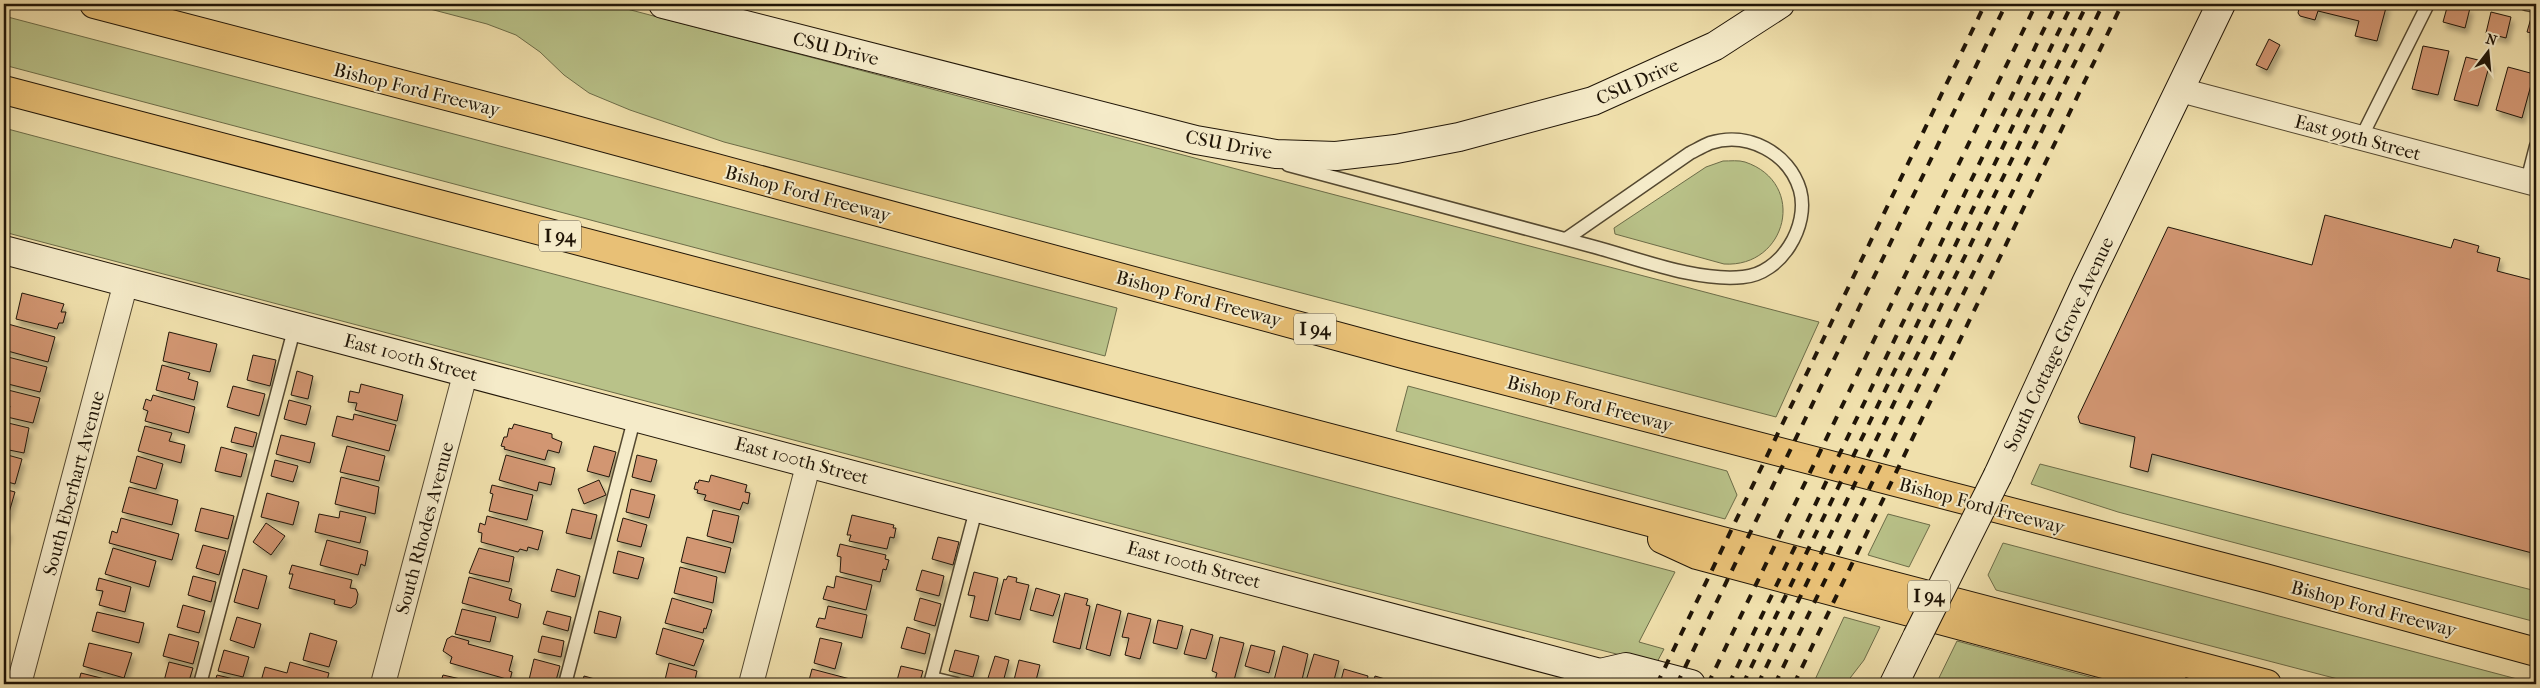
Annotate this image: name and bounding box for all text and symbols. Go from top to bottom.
street label: CSU Drive [790,28,881,70]
north arrow [2462,28,2512,78]
text: N [2484,30,2499,50]
street label: CSU Drive [1593,54,1682,110]
street label: Bishop Ford Freeway [331,59,503,122]
street label: East 99th Street [2292,111,2424,165]
street label: CSU Drive [1184,126,1274,164]
street label: Bishop Ford Freeway [722,161,894,227]
road number: I 94 [539,220,581,252]
street label: South Cottage Grove Avenue [1999,234,2118,455]
street label: Bishop Ford Freeway [1113,266,1285,332]
road number: I 94 [1294,314,1336,344]
street label: East 100th Street [341,330,480,386]
street label: Bishop Ford Freeway [1504,371,1676,437]
street label: South Eberhart Avenue [39,389,109,578]
street label: East 100th Street [732,433,871,489]
street label: South Rhodes Avenue [391,440,459,617]
street label: Bishop Ford Freeway [1896,473,2068,539]
street label: East 100th Street [1124,537,1263,593]
street label: Bishop Ford Freeway [2288,576,2460,642]
road number: I 94 [1908,580,1950,612]

